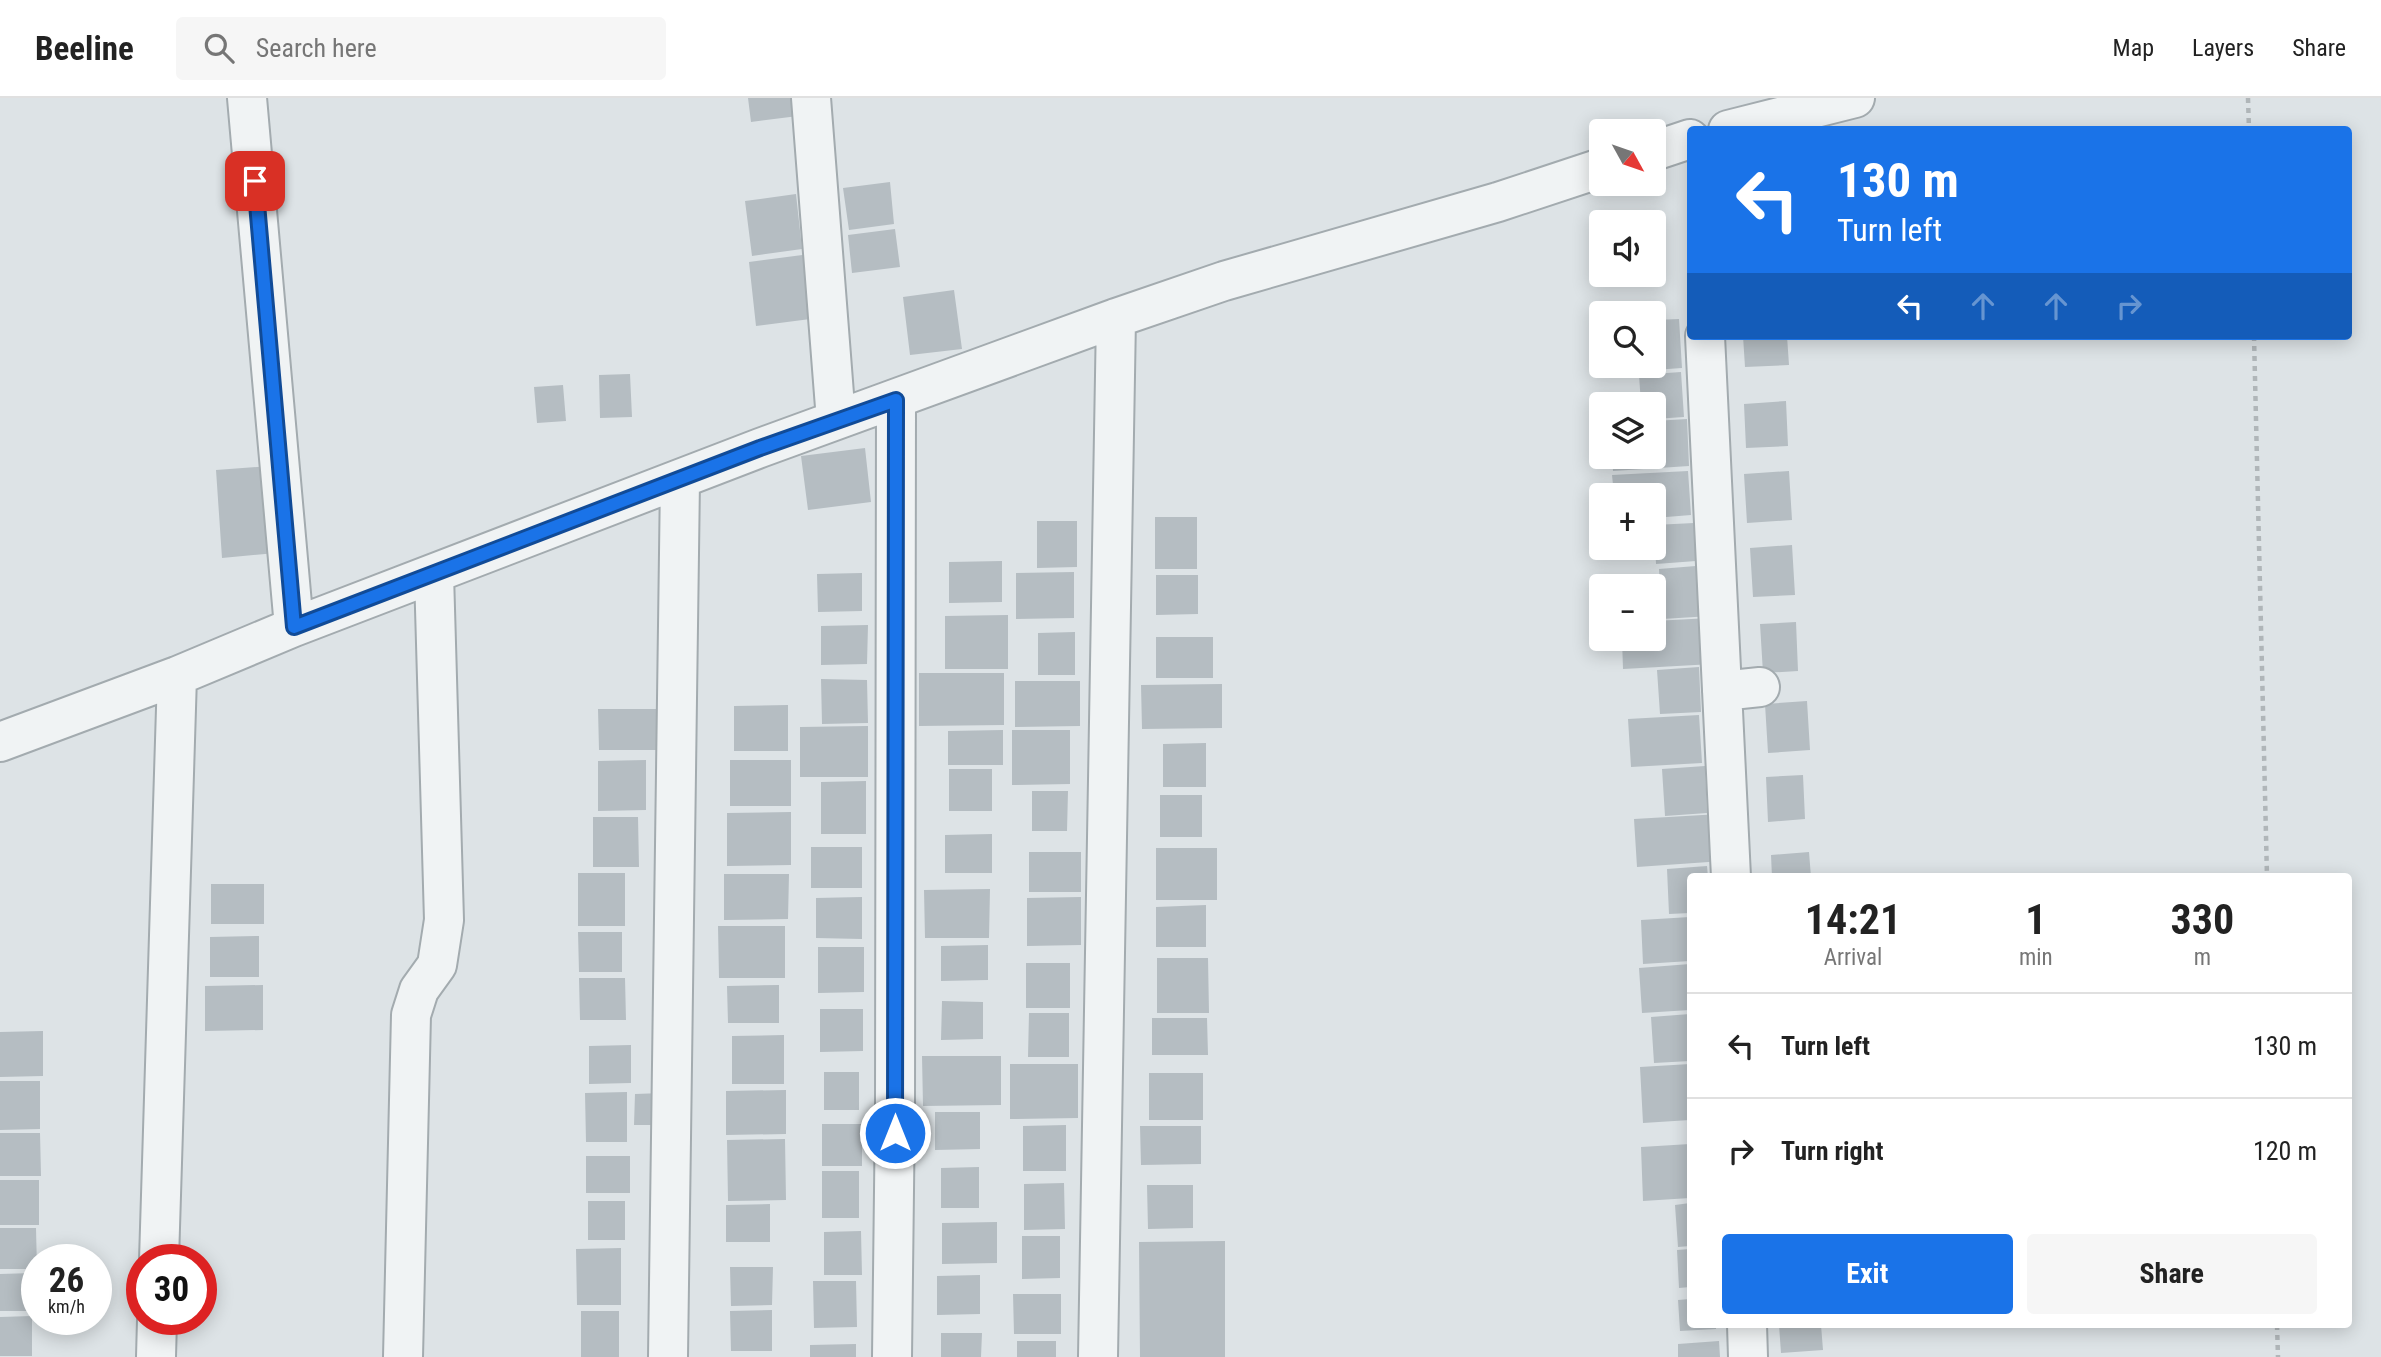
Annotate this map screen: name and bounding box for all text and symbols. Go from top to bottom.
search box [176,17,666,80]
text: Beeline [35,29,134,68]
icon: search [200,29,238,67]
text: Search here [256,33,377,63]
text: Map [2113,34,2154,62]
text: Layers [2192,34,2254,62]
text: Share [2292,34,2346,62]
north arrow [1589,119,1666,196]
map controls [1589,119,1666,651]
pin [225,151,285,211]
text: 130 m [1837,152,1959,209]
icon: left [1722,154,1813,245]
icon: arrive [236,162,274,200]
button: sound [1589,210,1666,287]
text: Turn left [1837,211,1942,249]
icon: left [1891,287,1929,325]
icon: ahead [1964,287,2002,325]
icon: ahead [2037,287,2075,325]
icon: right [2110,287,2148,325]
button: search [1589,301,1666,378]
button: layers [1589,392,1666,469]
button: + [1589,483,1666,560]
button: − [1589,574,1666,651]
text: 14:21 [1805,895,1901,944]
text: 1 [2025,895,2046,944]
text: 330 [2170,895,2234,944]
text: Arrival [1824,944,1882,971]
text: min [2019,944,2053,971]
text: m [2194,944,2211,971]
icon: left [1722,1027,1760,1065]
text: Turn left [1781,1031,1870,1061]
text: 130 m [2253,1031,2317,1061]
position arrow [858,1096,932,1170]
icon: right [1722,1132,1760,1170]
text: Turn right [1781,1136,1883,1166]
text: 120 m [2253,1136,2317,1166]
button: Exit [1722,1234,2013,1314]
button: Share [2027,1234,2317,1314]
speed limit sign: 30 [126,1244,217,1335]
text: 26 [49,1260,84,1301]
text: km/h [48,1296,85,1317]

